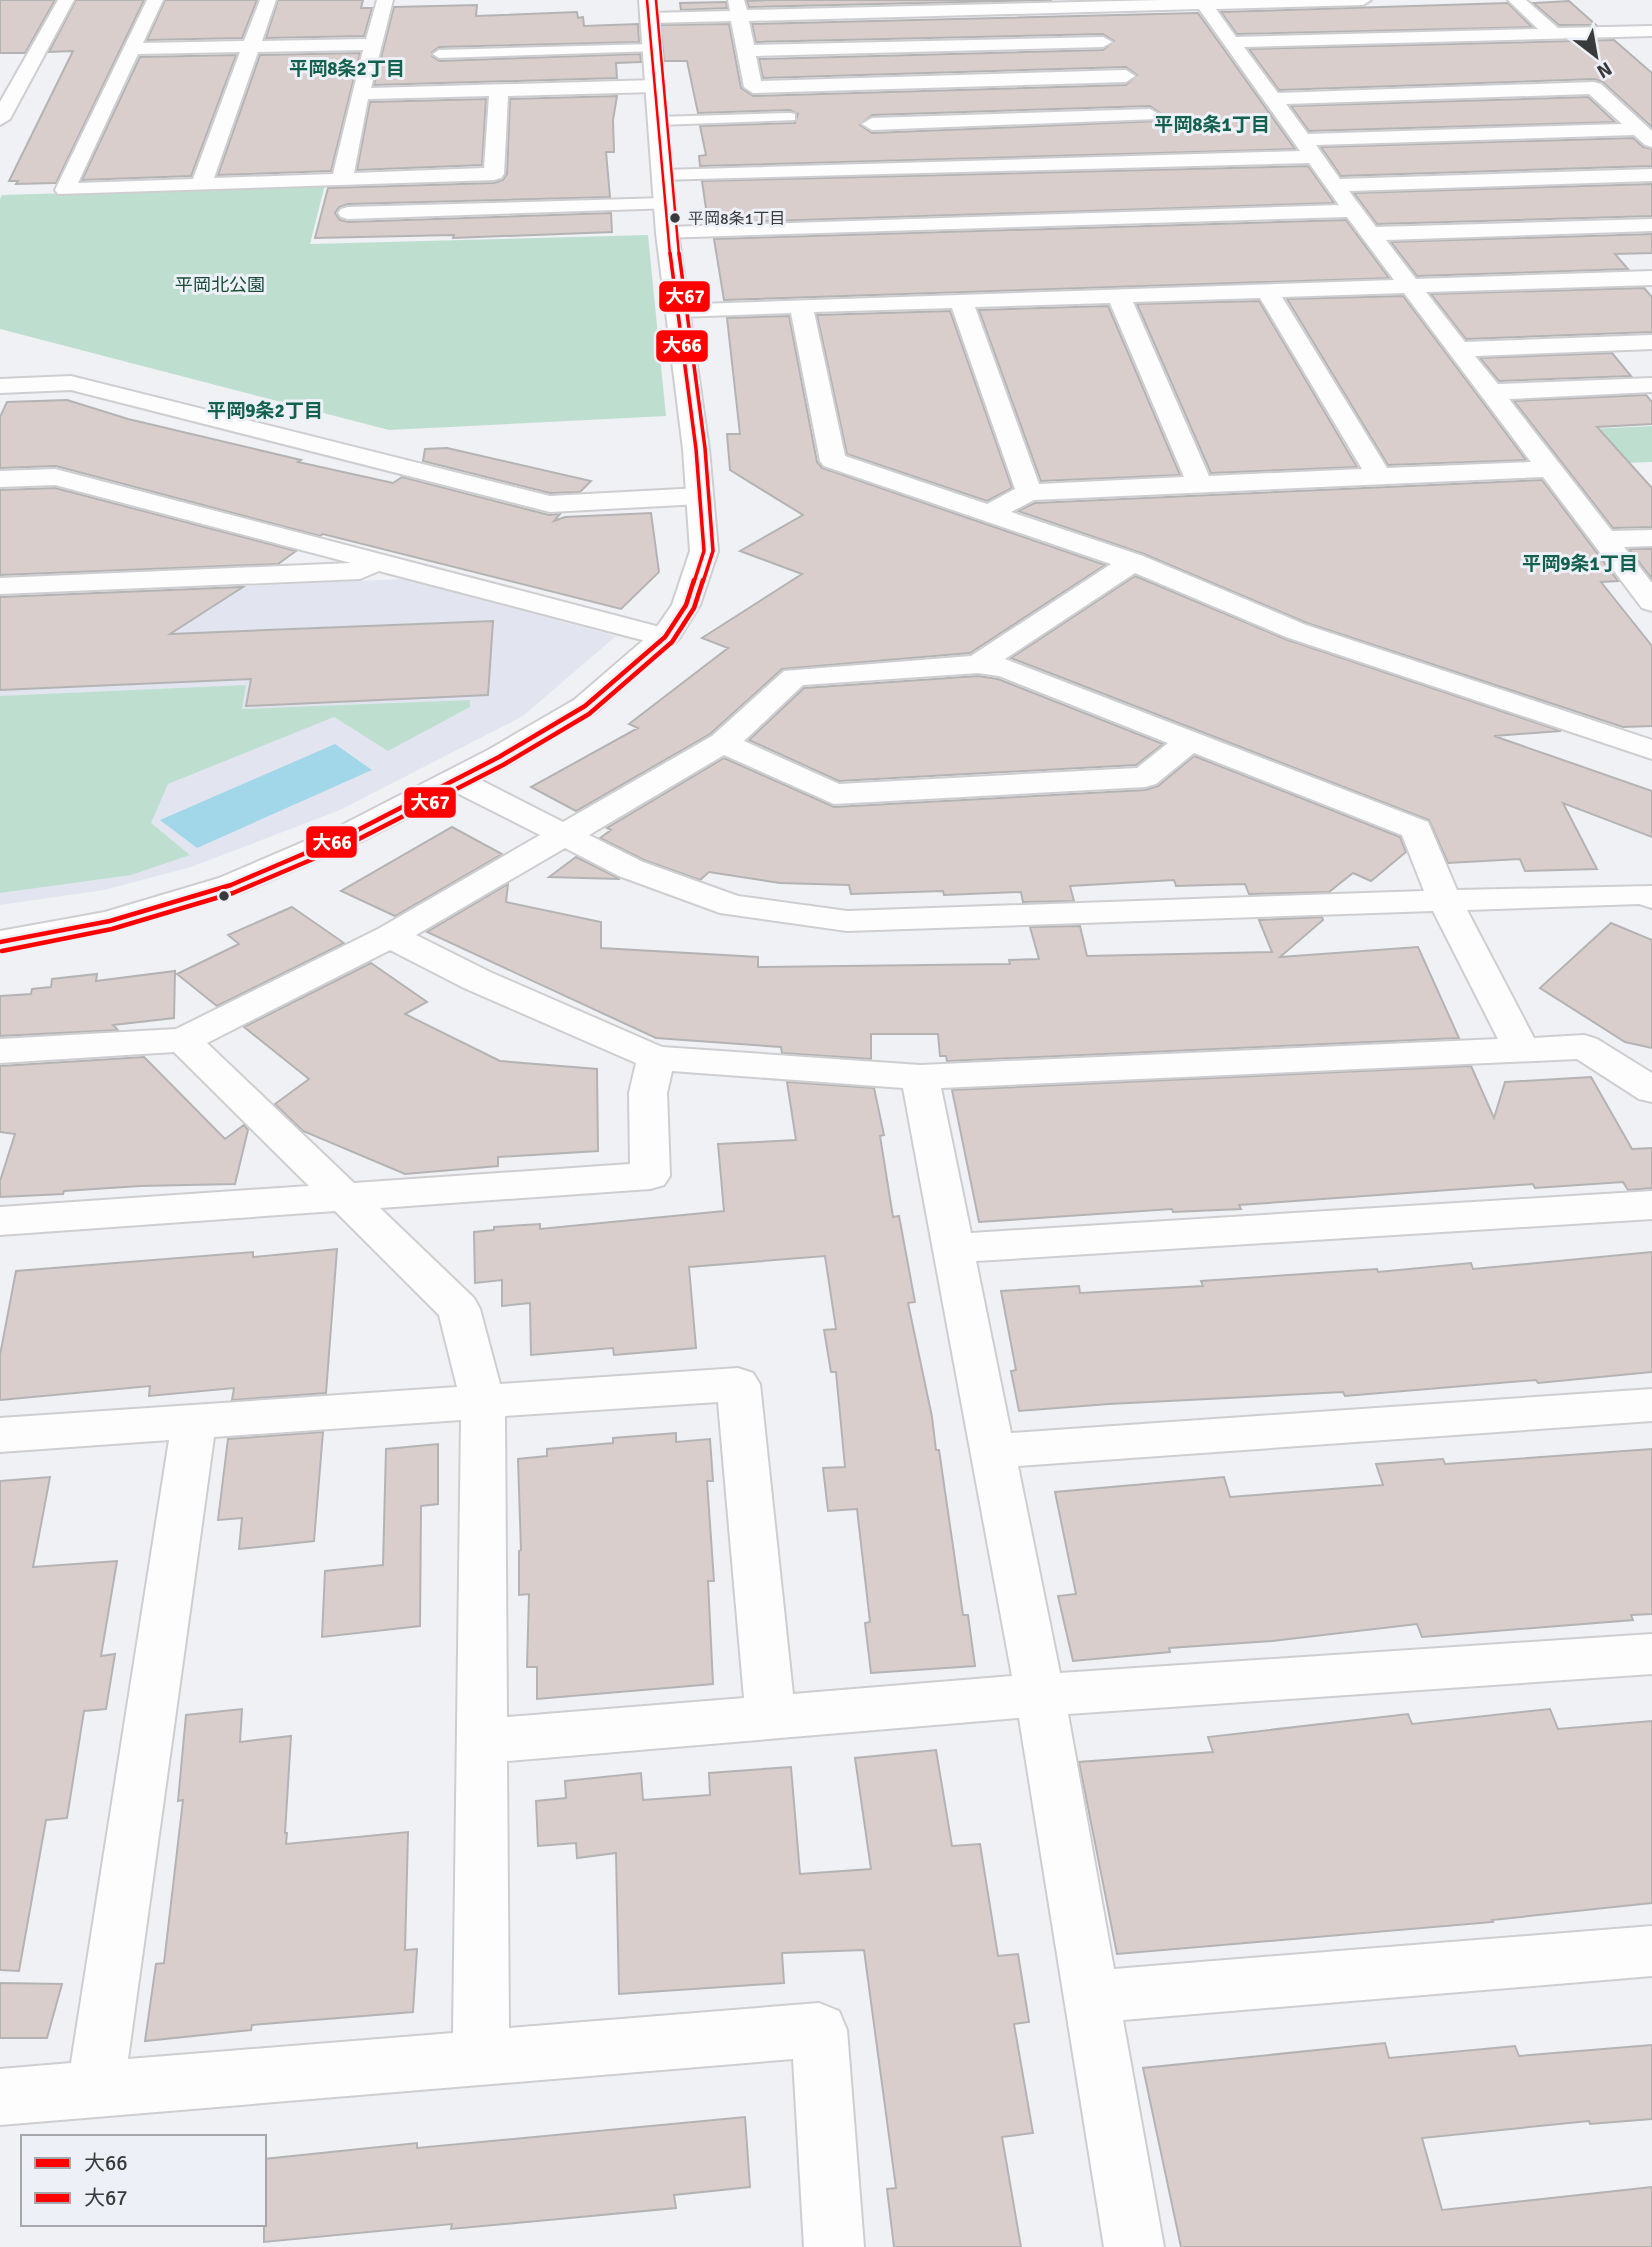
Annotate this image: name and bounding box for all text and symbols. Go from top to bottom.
north arrow [1561,21,1631,91]
text: N [1592,56,1616,83]
district label: 平岡8条2丁目 [289,57,405,81]
district label: 平岡8条1丁目 [1154,113,1270,137]
place label: 平岡8条1丁目 [688,209,785,229]
marker: 平岡8条1丁目 [668,211,682,225]
park label: 平岡北公園 [175,274,265,296]
line badge: 大67 [658,280,711,313]
text: 大67 [665,285,705,309]
line badge: 大66 [655,329,709,363]
text: 大66 [662,334,702,358]
district label: 平岡9条2丁目 [207,399,323,423]
district label: 平岡9条1丁目 [1522,552,1638,576]
line badge: 大67 [403,786,457,819]
text: 大67 [410,791,450,815]
line badge: 大66 [305,825,358,859]
text: 大66 [312,831,352,855]
unlabelled marker [217,889,231,903]
legend [21,2135,266,2226]
text: 大66 [84,2150,128,2176]
text: 大67 [84,2185,128,2211]

